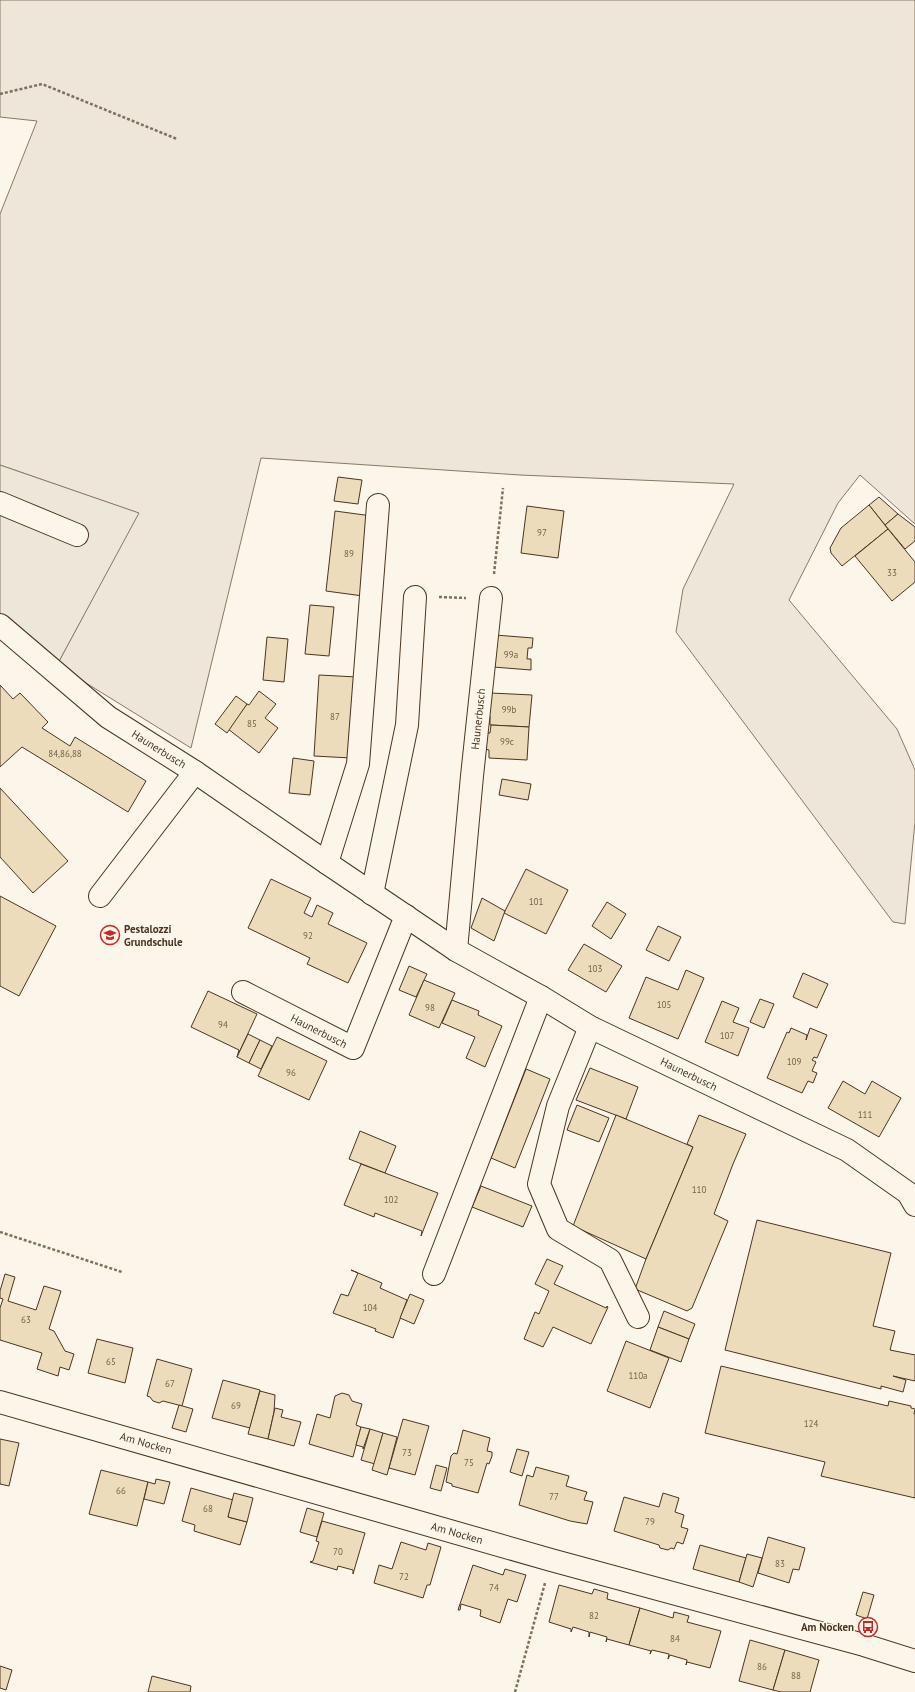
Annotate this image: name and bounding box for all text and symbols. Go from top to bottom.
house number: 97 [537,527,547,538]
house number: 89 [344,548,354,559]
house number: 33 [887,567,897,578]
house number: 99a [504,649,518,660]
street label: Haunerbusch [468,688,488,750]
house number: 99b [502,704,516,715]
house number: 87 [330,711,340,722]
house number: 85 [247,718,257,729]
street label: Haunerbusch [129,727,189,771]
house number: 99c [500,736,514,747]
house number: 84,86,88 [48,748,82,759]
house number: 101 [529,896,543,907]
place label: Pestalozzi Grundschule [124,922,183,949]
school or university icon: Pestalozzi Grundschule [99,924,121,946]
house number: 92 [303,930,313,941]
house number: 103 [588,963,602,974]
house number: 105 [657,999,671,1010]
house number: 98 [425,1002,435,1013]
street label: Haunerbusch [288,1011,350,1051]
house number: 94 [218,1019,228,1030]
house number: 107 [720,1030,734,1041]
street label: Haunerbusch [658,1054,720,1094]
house number: 109 [787,1056,801,1067]
house number: 96 [286,1067,296,1078]
house number: 111 [858,1109,872,1120]
house number: 110 [692,1184,706,1195]
house number: 102 [384,1194,398,1205]
house number: 104 [363,1302,377,1313]
house number: 63 [21,1314,31,1325]
house number: 65 [106,1356,116,1367]
house number: 110a [628,1370,648,1381]
house number: 67 [165,1378,175,1389]
house number: 69 [231,1400,241,1411]
house number: 124 [804,1418,818,1429]
street label: Am Nocken [118,1429,174,1457]
house number: 73 [402,1447,412,1458]
house number: 75 [464,1457,474,1468]
house number: 66 [116,1485,126,1496]
house number: 77 [549,1491,559,1502]
house number: 68 [203,1503,213,1514]
house number: 79 [645,1516,655,1527]
street label: Am Nocken [429,1519,485,1547]
house number: 70 [333,1546,343,1557]
house number: 83 [775,1558,785,1569]
house number: 72 [399,1571,409,1582]
house number: 74 [489,1582,499,1593]
house number: 82 [589,1610,599,1621]
bus stop icon: Am Nocken [857,1616,879,1638]
place label: Am Nocken [801,1620,854,1634]
house number: 84 [670,1633,680,1644]
house number: 86 [757,1661,767,1672]
house number: 88 [791,1670,801,1681]

